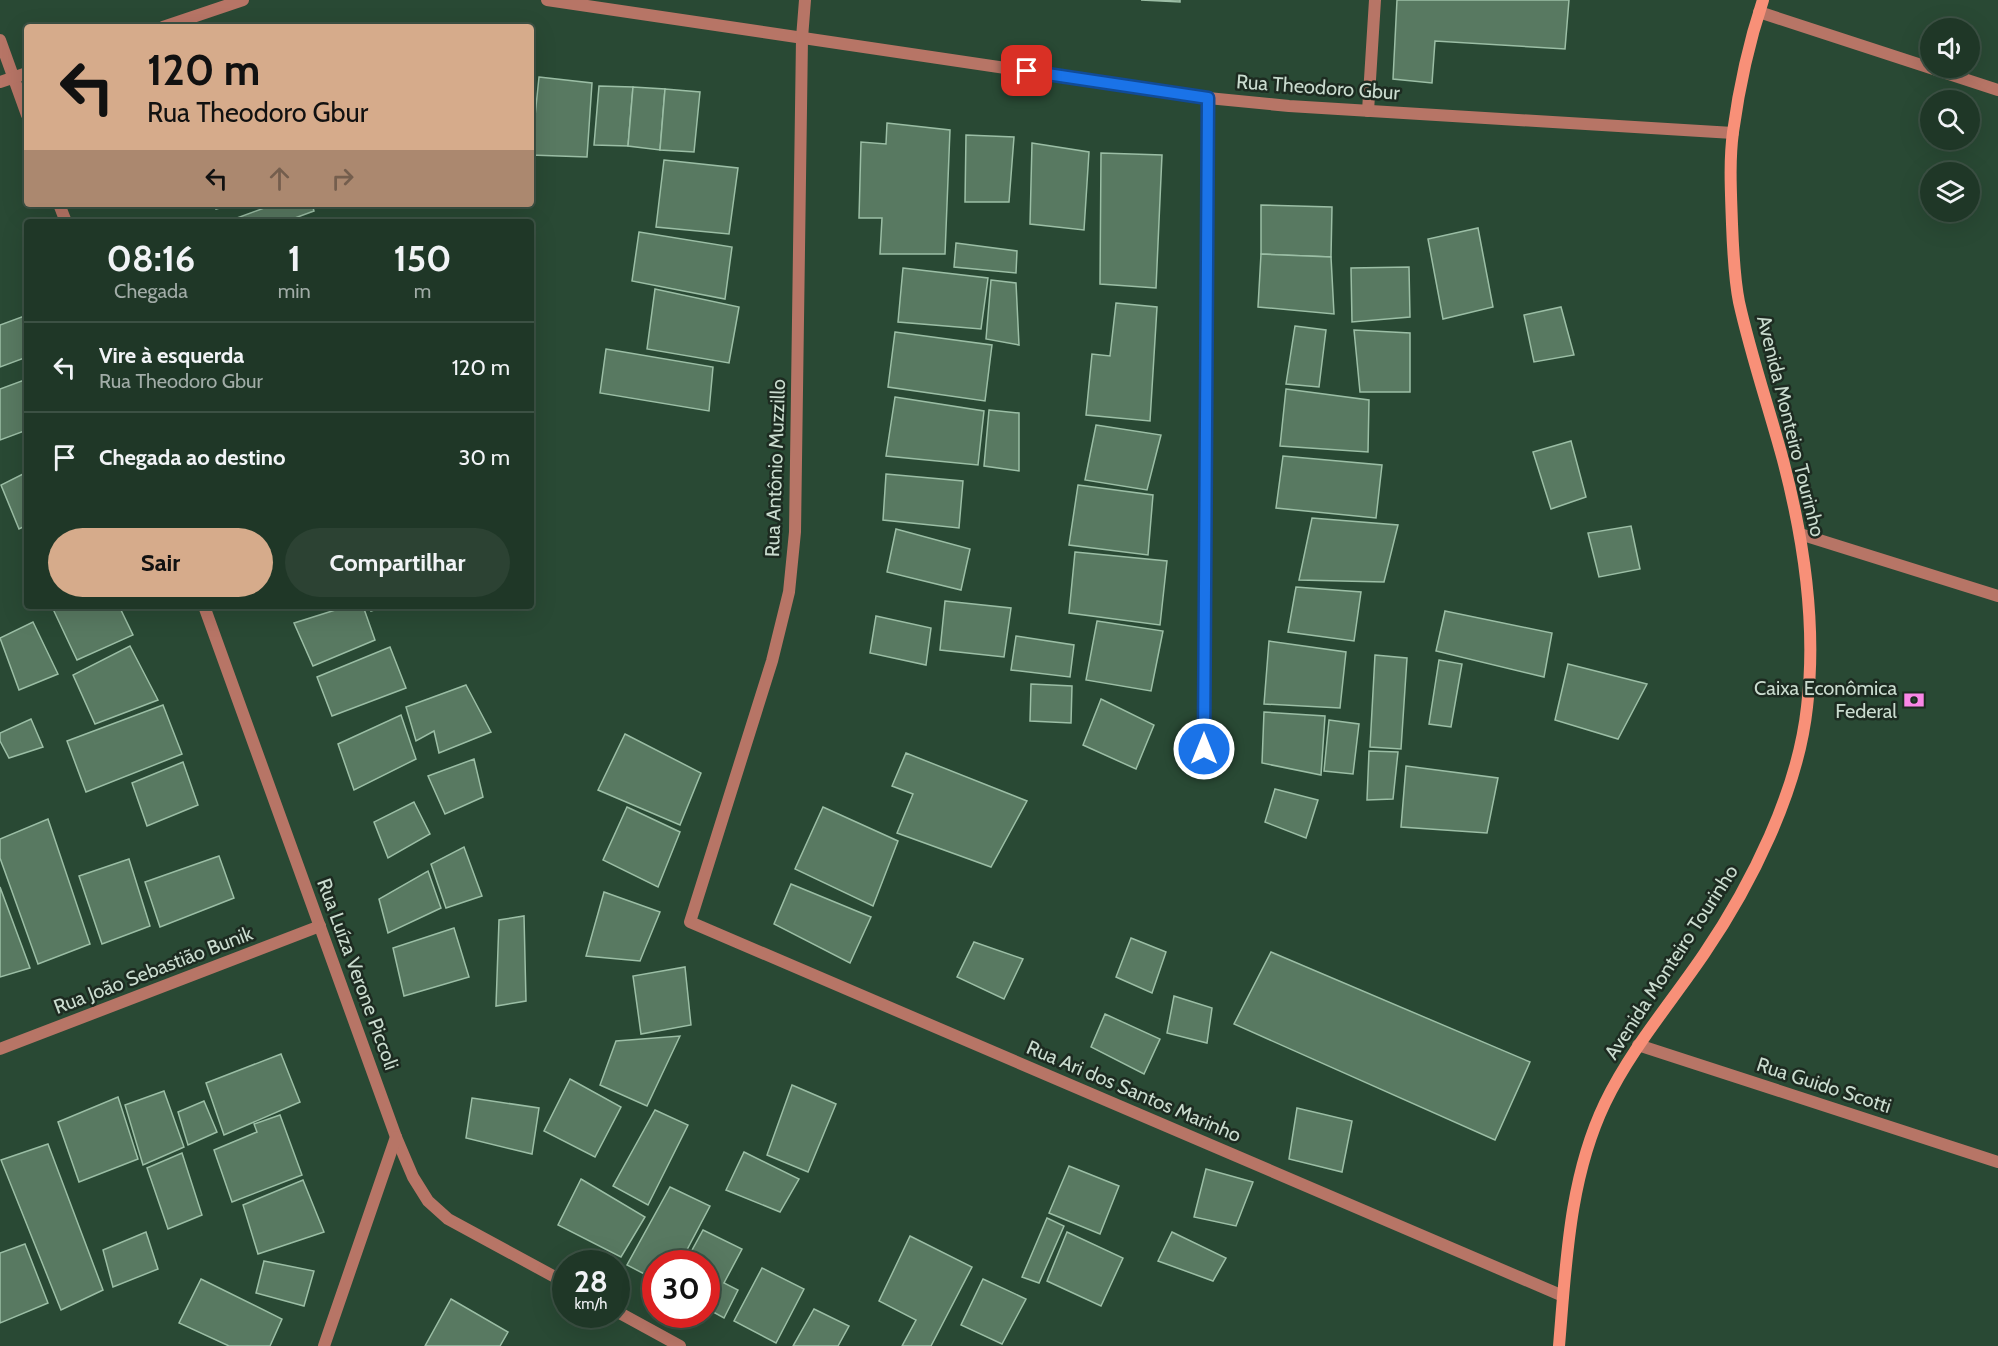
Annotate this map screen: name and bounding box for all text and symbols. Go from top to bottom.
map controls [1920,18,1980,222]
button: sound [1920,18,1980,78]
text: 120 m [147,44,260,96]
pin [1001,45,1052,96]
icon: left [48,48,126,126]
icon: arrive [1010,54,1043,87]
street label: Rua Theodoro Gbur [1235,69,1401,105]
button: search [1920,90,1980,150]
text: Rua Theodoro Gbur [147,96,368,129]
icon: left [200,162,233,195]
icon: ahead [263,162,296,195]
icon: right [326,162,359,195]
button: layers [1920,162,1980,222]
text: 08:16 [107,236,195,280]
text: 1 [288,236,301,280]
text: 150 [393,236,451,280]
text: Chegada [114,279,188,303]
text: min [278,279,311,303]
text: m [414,279,431,303]
street label: Avenida Monteiro Tourinho [1752,313,1830,539]
text: Vire à esquerda [99,342,244,369]
icon: left [48,351,81,384]
text: 120 m [452,354,510,381]
text: Rua Theodoro Gbur [99,369,263,393]
street label: Rua Antônio Muzzillo [760,379,790,557]
icon: arrive [48,441,81,474]
text: Chegada ao destino [99,444,285,471]
text: 30 m [458,444,510,471]
button: Sair [48,528,273,597]
button: Compartilhar [285,528,510,597]
place label: Caixa Econômica Federal [1754,676,1897,723]
bank icon: Caixa Econômica Federal [1902,688,1926,712]
position arrow [1172,717,1236,781]
street label: Avenida Monteiro Tourinho [1599,860,1743,1064]
street label: Rua Luíza Verone Piccoli [312,875,404,1073]
street label: Rua João Sebastião Bunik [50,921,256,1019]
street label: Rua Ari dos Santos Marinho [1023,1035,1245,1147]
street label: Rua Guido Scotti [1754,1052,1894,1118]
speed limit sign: 30 [642,1250,720,1328]
text: 28 [574,1263,608,1300]
text: km/h [575,1295,607,1313]

